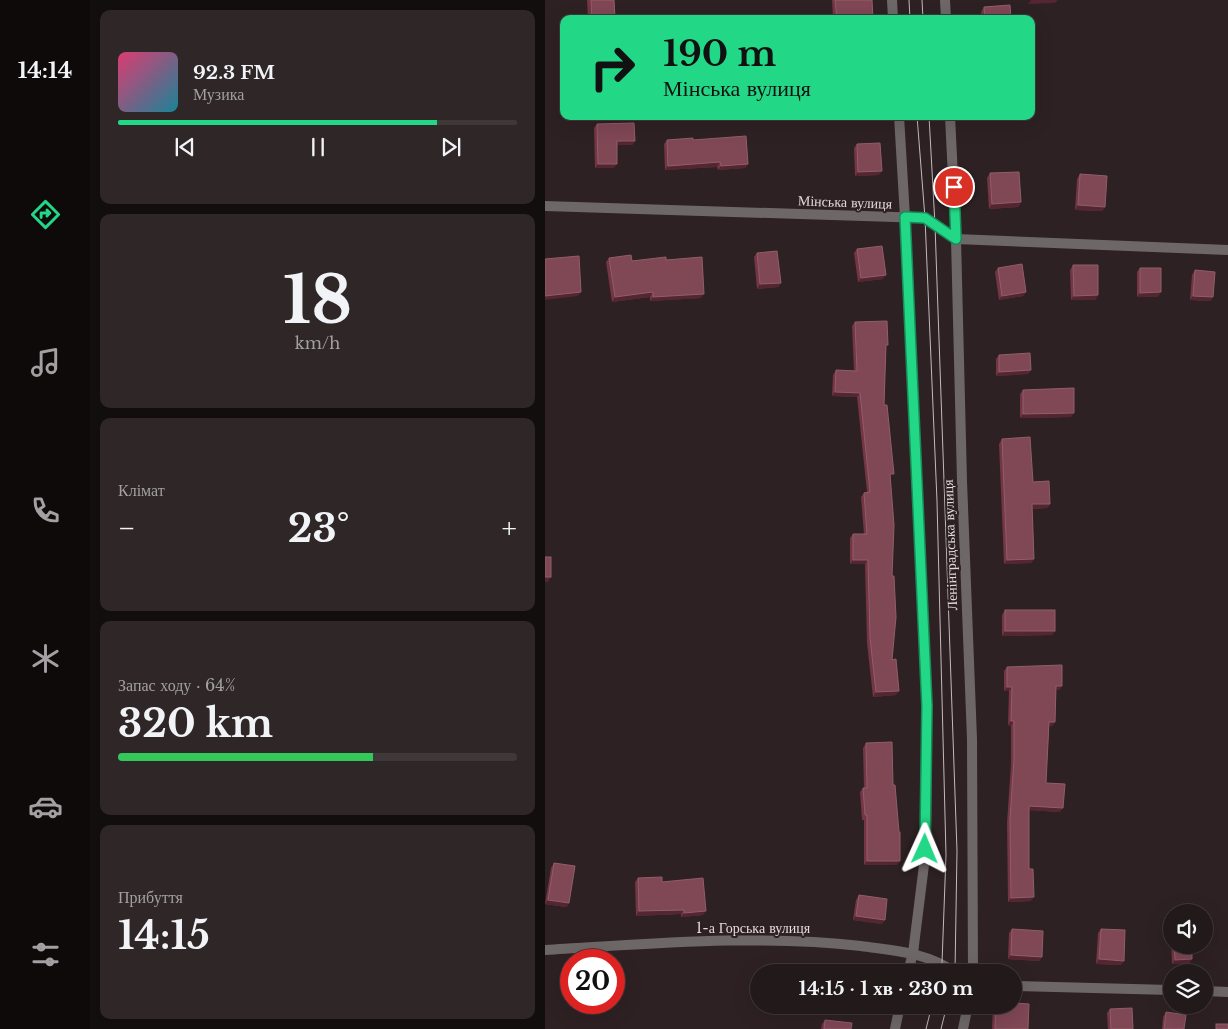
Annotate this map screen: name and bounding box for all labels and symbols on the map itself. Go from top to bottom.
pin [933,166,975,208]
street label: Мінська вулиця [798,191,893,213]
street label: Ленінградська вулиця [939,479,961,611]
position arrow [898,822,950,874]
street label: 1-а Горська вулиця [696,919,811,937]
speed limit sign: 20 [560,949,625,1014]

